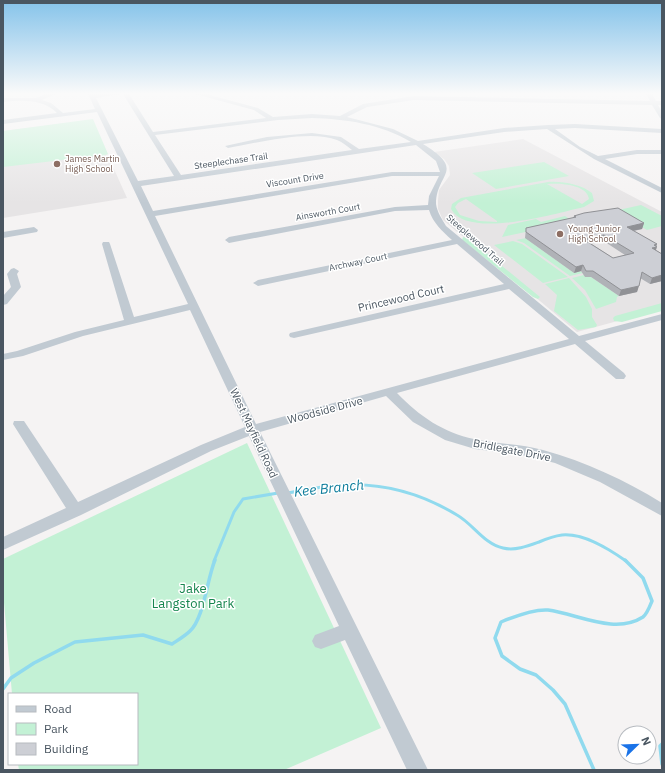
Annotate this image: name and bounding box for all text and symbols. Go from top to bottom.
street label: Steeplechase Trail [193,150,269,171]
place label: James Martin High School [65,153,120,174]
marker: James Martin High School [52,159,62,169]
street label: Viscount Drive [265,170,324,189]
street label: Ainsworth Court [295,200,361,223]
street label: Steeplewood Trail [444,212,507,268]
place label: Young Junior High School [568,223,621,244]
marker: Young Junior High School [555,229,565,239]
street label: Archway Court [328,250,388,273]
street label: Princewood Court [357,281,446,315]
street label: West Mayfield Road [227,386,281,480]
street label: Woodside Drive [286,393,364,427]
street label: Bridlegate Drive [472,436,552,464]
water label: Kee Branch [293,475,365,501]
park label: Jake Langston Park [152,580,234,612]
legend [8,693,138,765]
text: Road [44,701,72,716]
text: Park [44,721,69,736]
north arrow [617,725,657,765]
text: N [638,735,654,748]
text: Building [44,741,89,756]

